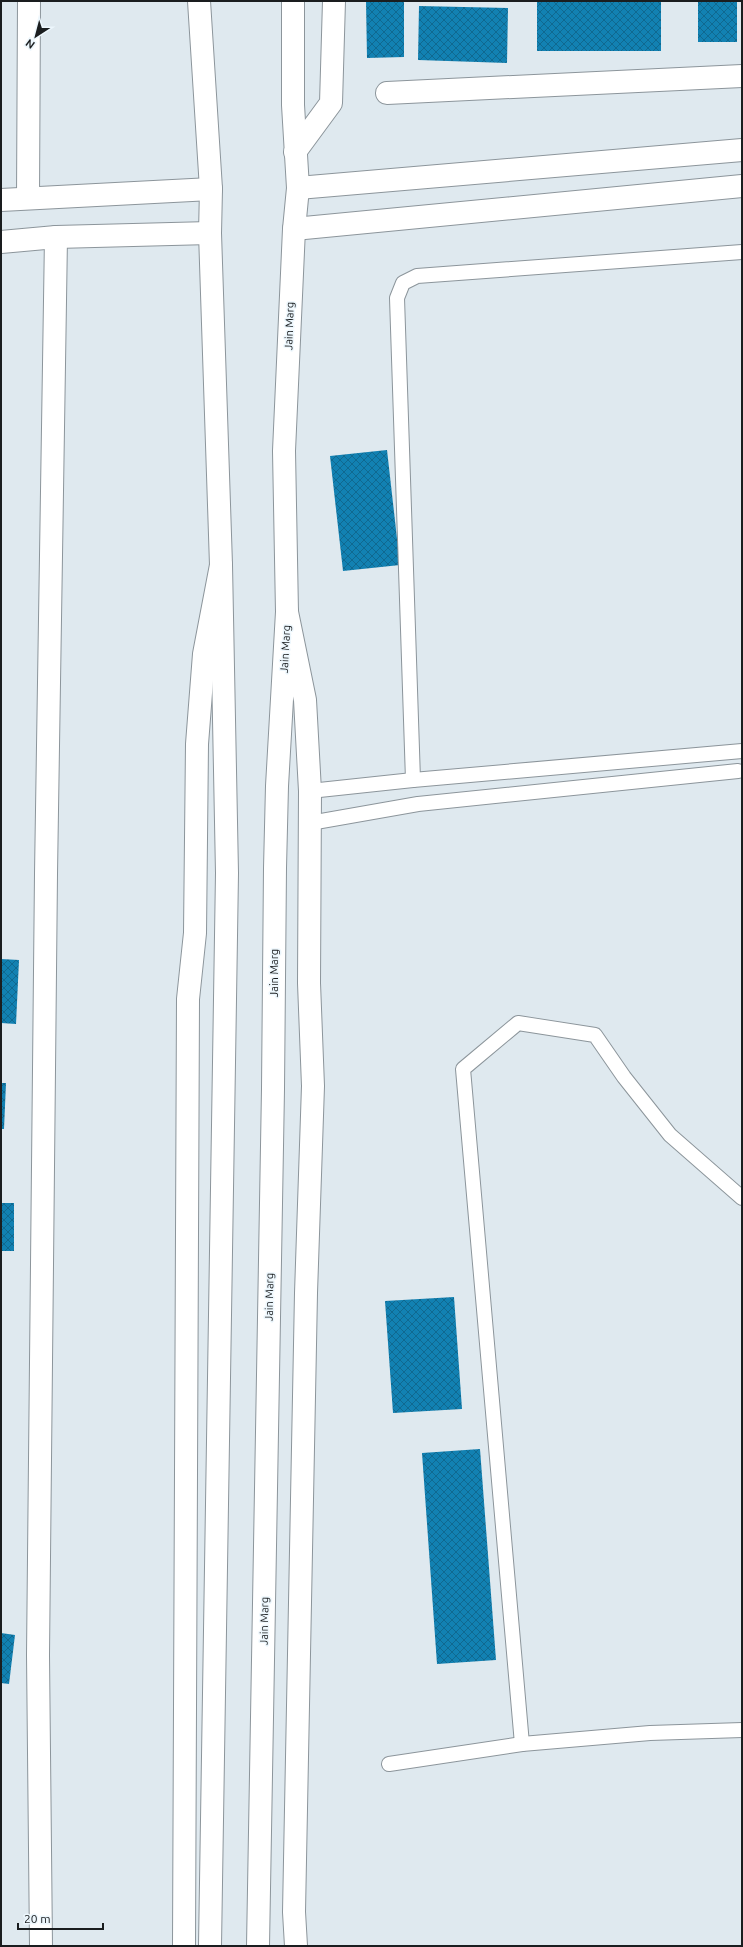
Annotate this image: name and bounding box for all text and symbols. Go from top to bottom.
north arrow [16,16,56,56]
text: N [23,37,37,51]
street label: Jain Marg [282,302,296,350]
street label: Jain Marg [278,625,292,673]
street label: Jain Marg [268,949,280,997]
street label: Jain Marg [263,1273,275,1321]
street label: Jain Marg [258,1597,270,1645]
scale bar [18,1905,103,1931]
text: 20 m [24,1912,51,1925]

